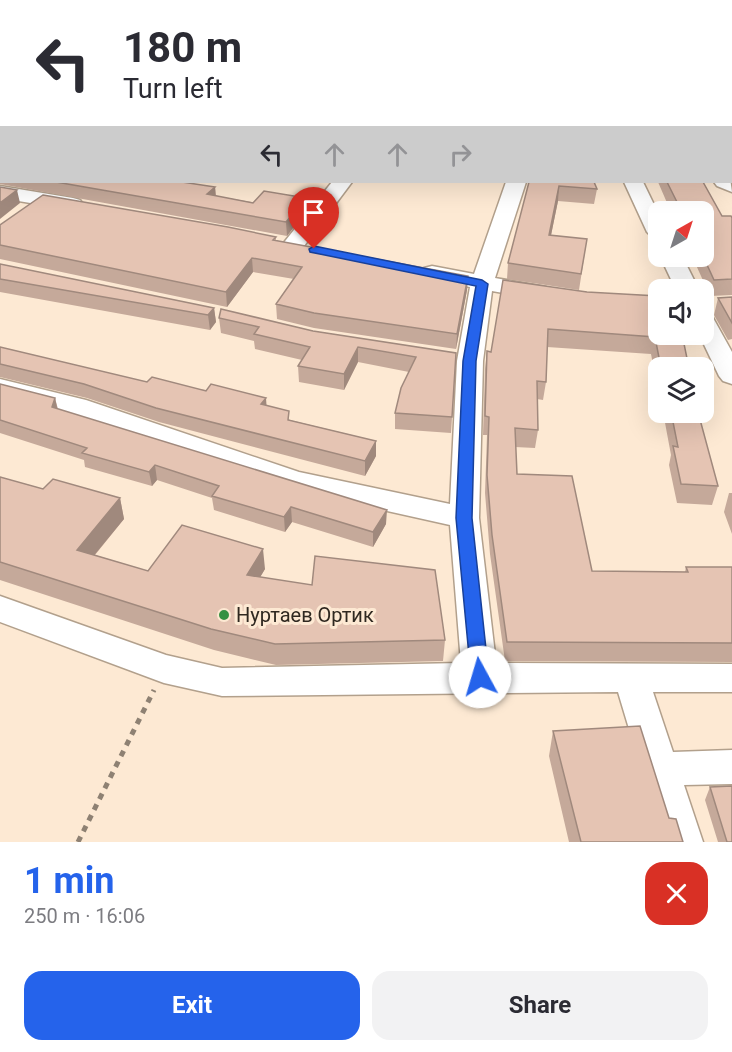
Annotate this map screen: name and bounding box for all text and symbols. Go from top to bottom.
text: 180 m [123,23,242,72]
icon: left [24,24,102,102]
text: Turn left [123,73,223,105]
icon: left [255,138,288,171]
icon: ahead [318,138,351,171]
icon: ahead [381,138,414,171]
icon: right [444,138,477,171]
pin [288,187,339,249]
icon: arrive [297,196,330,229]
north arrow [648,201,714,267]
map controls [648,201,714,423]
button: sound [648,279,714,345]
button: layers [648,357,714,423]
place label: Нуртаев Ортик [236,603,374,627]
marker: Нуртаев Ортик [217,608,231,622]
position arrow [448,645,512,709]
text: 1 min [24,860,115,902]
button: close [645,862,708,925]
text: 250 m · 16:06 [24,904,145,928]
button: Exit [24,971,360,1040]
button: Share [372,971,708,1040]

